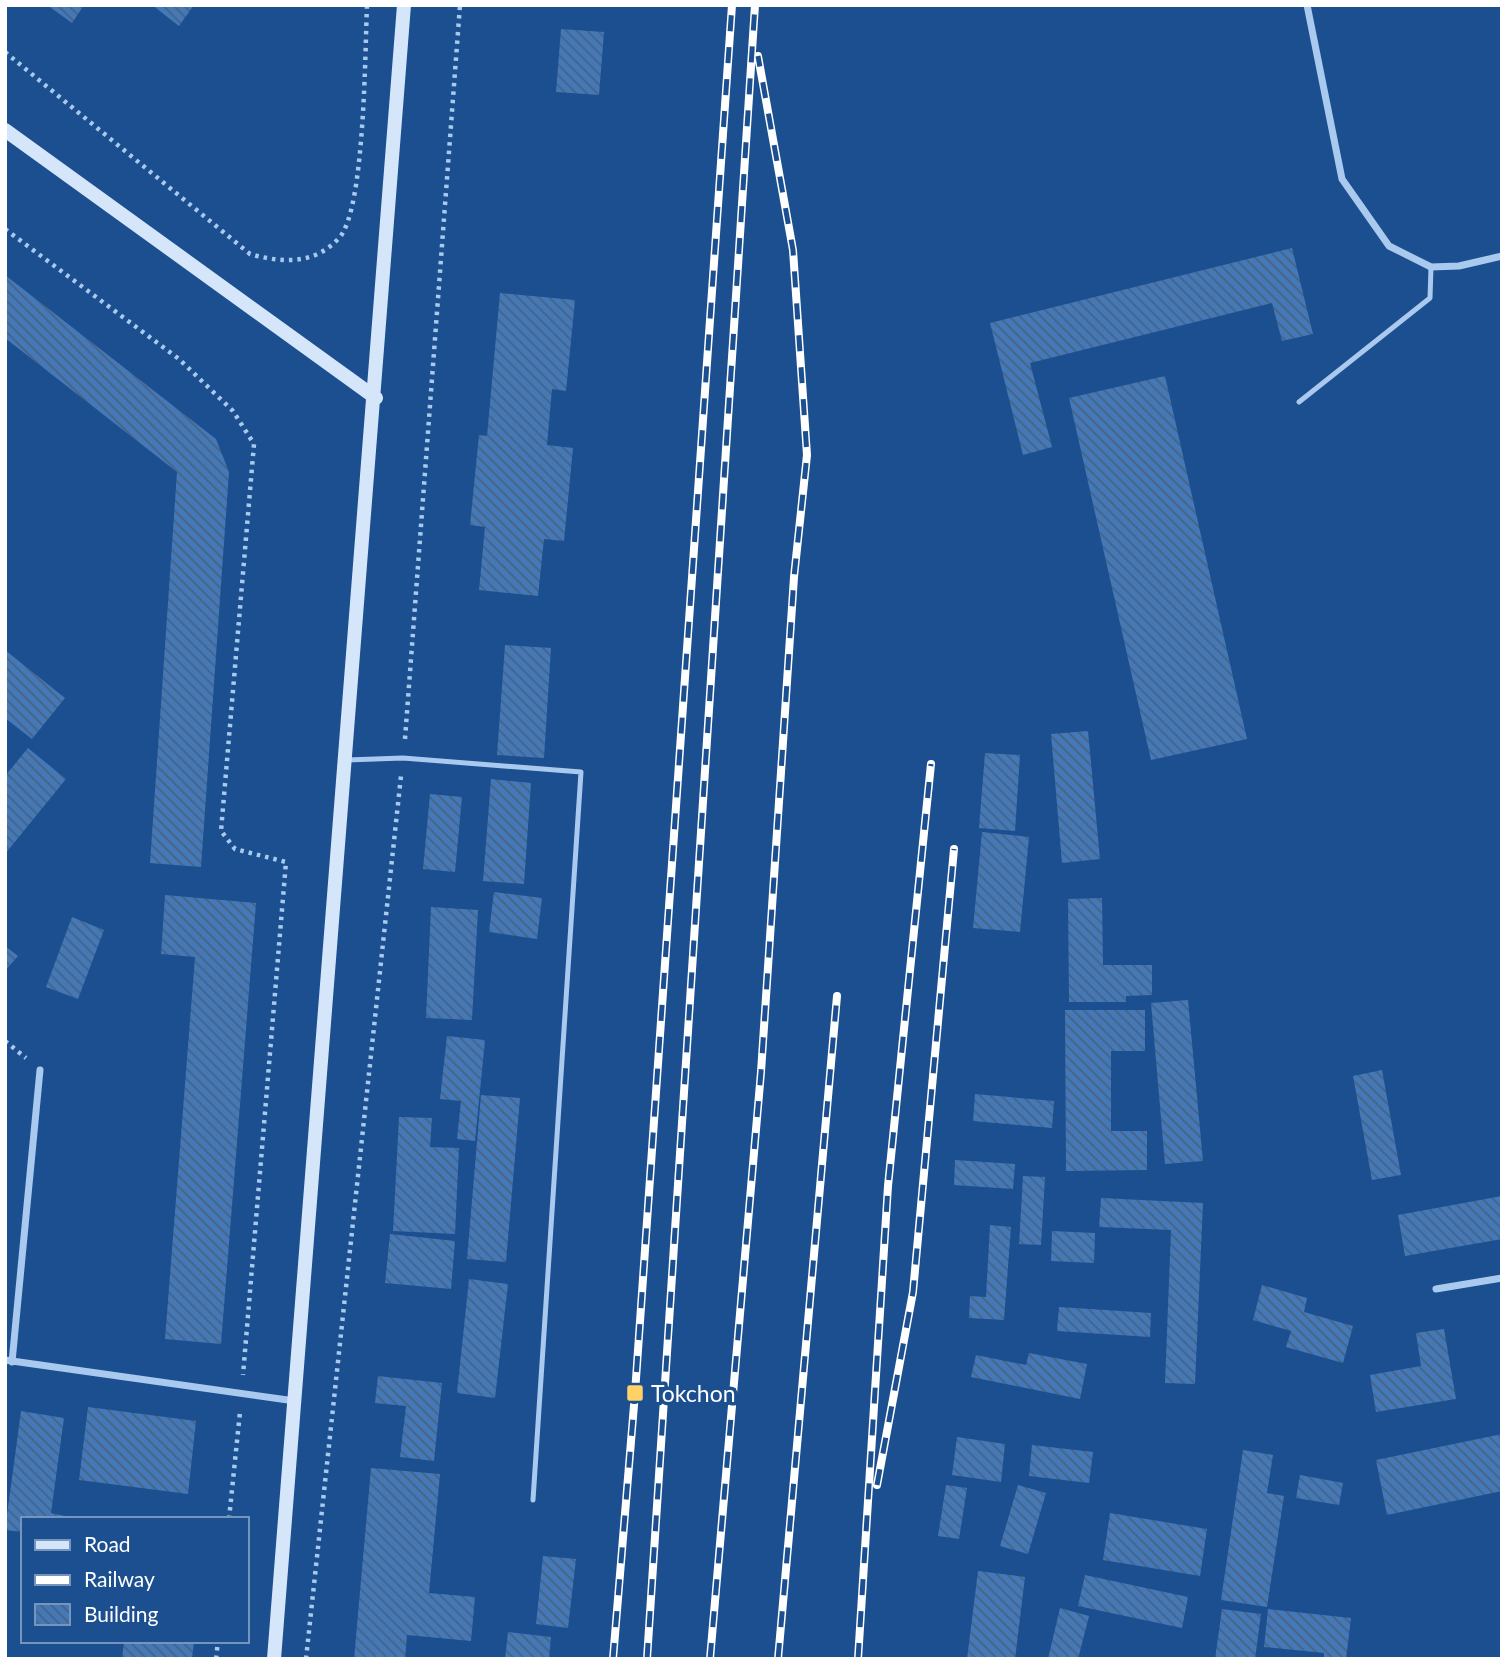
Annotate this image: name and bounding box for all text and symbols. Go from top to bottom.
place label: Tokchon [651,1379,736,1407]
marker: Tokchon [625,1383,645,1403]
legend [21,1517,248,1643]
text: Road [84,1531,131,1556]
text: Railway [84,1566,155,1591]
text: Building [84,1601,159,1626]

